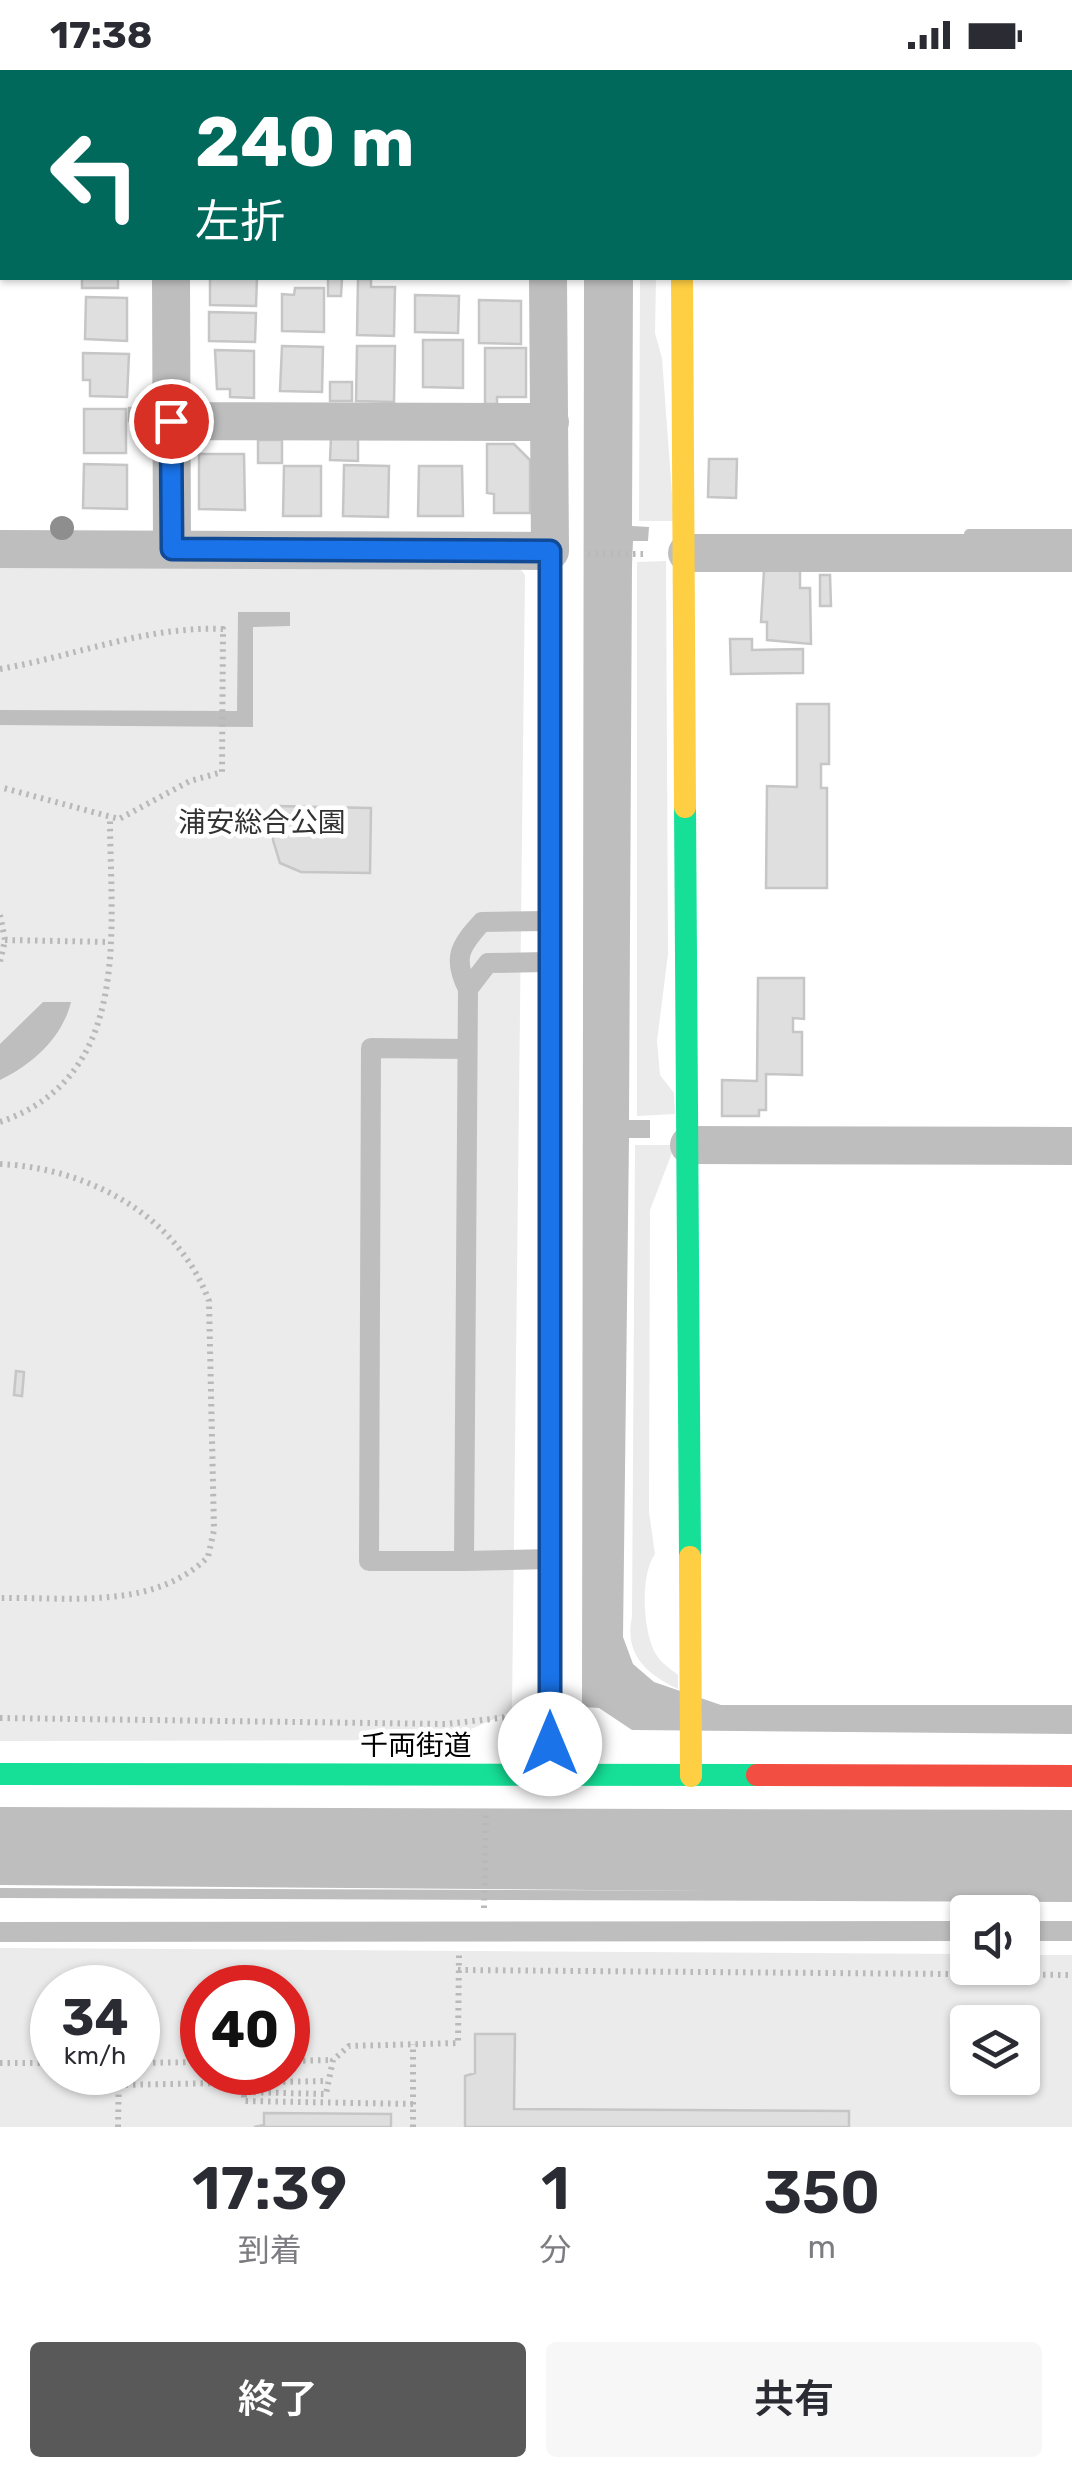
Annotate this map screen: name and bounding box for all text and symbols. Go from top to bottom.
text: 17:38 [50,12,153,58]
text: 240 m [195,101,415,184]
icon: left [30,110,160,240]
text: 左折 [195,195,285,248]
pin [129,379,214,464]
icon: arrive [144,394,199,449]
park label: 浦安総合公園 [178,806,346,839]
position arrow [498,1692,602,1796]
street label: 千両街道 [360,1729,472,1762]
map controls [950,1895,1040,2095]
button: sound [950,1895,1040,1985]
speed limit sign: 40 [180,1965,310,2095]
text: 34 [61,1988,129,2048]
button: layers [950,2005,1040,2095]
text: km/h [64,2041,126,2070]
text: 17:39 [192,2153,348,2224]
text: 1 [541,2153,570,2224]
text: 350 [763,2157,880,2228]
text: m [808,2228,836,2266]
text: 到着 [238,2231,302,2269]
text: 分 [539,2231,571,2269]
button: 終了 [30,2342,526,2457]
button: 共有 [546,2342,1042,2457]

